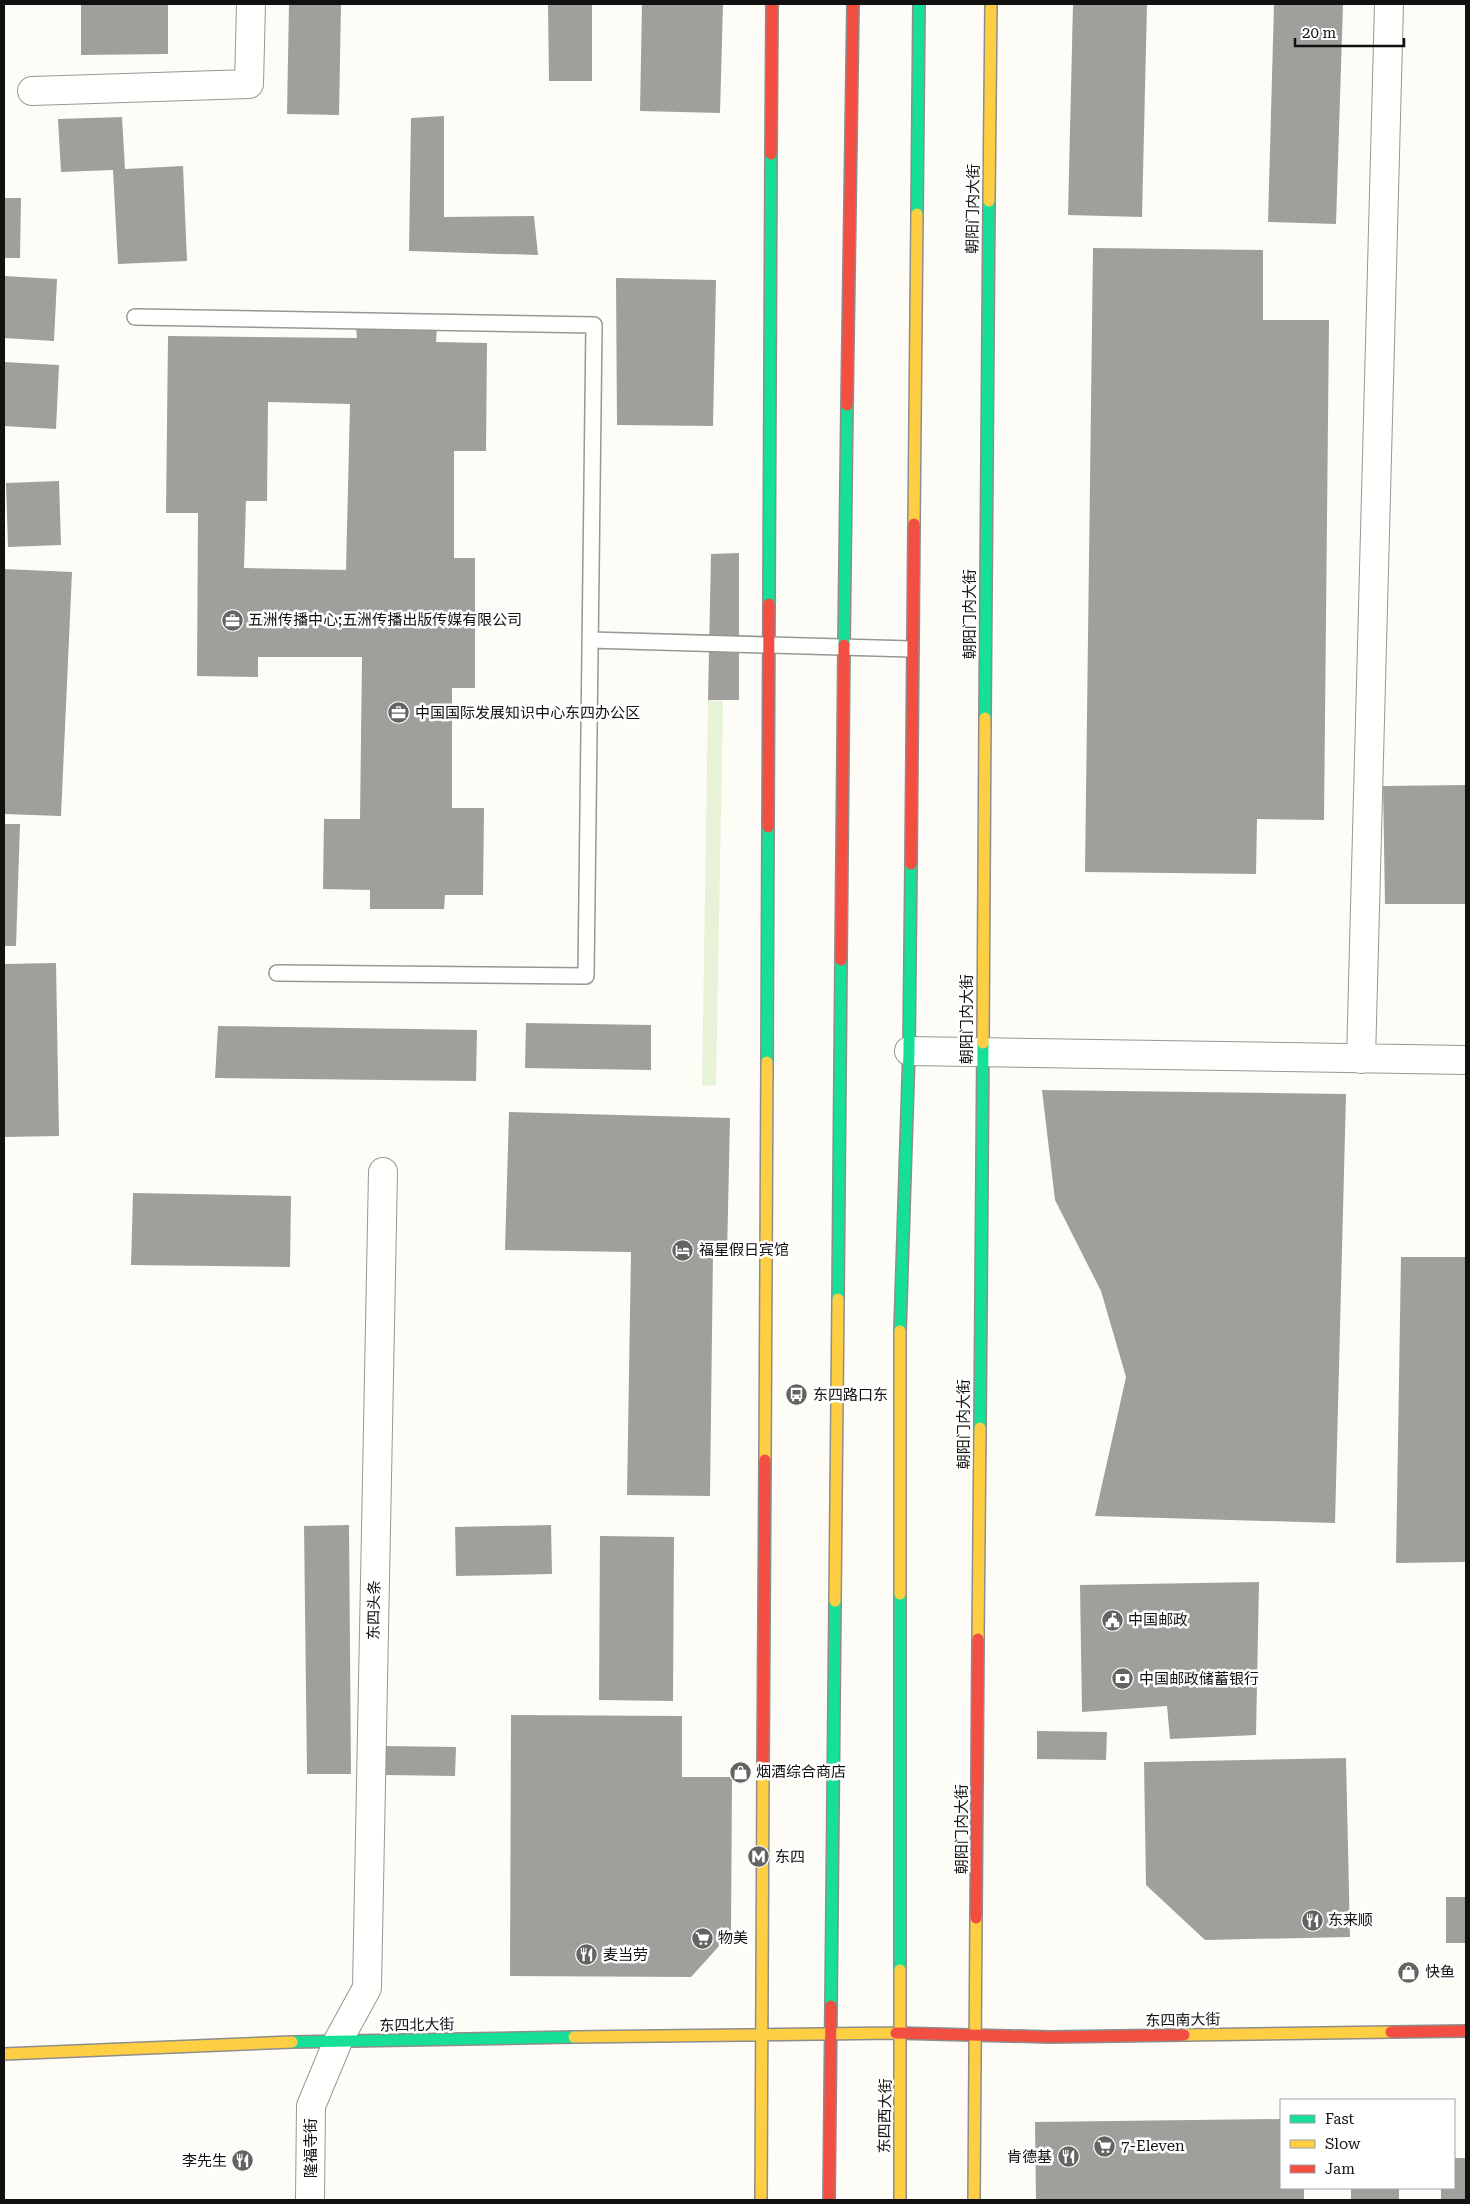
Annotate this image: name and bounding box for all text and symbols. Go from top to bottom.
scale bar [1295,15,1404,47]
text: 20 m [1302,24,1337,42]
street label: 朝阳门内大街 [963,164,983,254]
street label: 朝阳门内大街 [961,569,979,659]
office icon: 五洲传播中心;五洲传播出版传媒有限公司 [220,608,244,632]
place label: 五洲传播中心;五洲传播出版传媒有限公司 [248,611,522,629]
office icon: 中国国际发展知识中心东四办公区 [387,701,411,725]
place label: 中国国际发展知识中心东四办公区 [415,704,640,722]
street label: 朝阳门内大街 [958,974,976,1064]
hotel icon: 福星假日宾馆 [671,1238,695,1262]
place label: 福星假日宾馆 [699,1241,789,1259]
street label: 朝阳门内大街 [955,1379,973,1469]
bus stop icon: 东四路口东 [785,1383,809,1407]
place label: 东四路口东 [813,1386,888,1404]
street label: 东四头条 [364,1580,384,1640]
public building icon: 中国邮政 [1100,1608,1124,1632]
place label: 中国邮政 [1128,1611,1188,1629]
bank icon: 中国邮政储蓄银行 [1111,1667,1135,1691]
place label: 中国邮政储蓄银行 [1139,1670,1259,1688]
shop icon: 烟酒综合商店 [728,1760,752,1784]
place label: 烟酒综合商店 [756,1763,846,1781]
street label: 朝阳门内大街 [953,1784,971,1874]
metro station icon: 东四 [747,1845,771,1869]
place label: 东四 [775,1848,805,1866]
restaurant icon: 东来顺 [1300,1908,1324,1932]
place label: 东来顺 [1328,1911,1373,1929]
supermarket icon: 物美 [690,1926,714,1950]
place label: 物美 [718,1929,748,1947]
restaurant icon: 麦当劳 [575,1943,599,1967]
place label: 麦当劳 [603,1946,648,1964]
shop icon: 快鱼 [1397,1960,1421,1984]
place label: 快鱼 [1425,1963,1455,1981]
street label: 东四南大街 [1145,2010,1221,2030]
street label: 东四北大街 [379,2015,455,2035]
street label: 东四西大街 [875,2078,895,2154]
legend [1280,2099,1455,2189]
text: Fast [1325,2110,1355,2128]
street label: 隆福寺街 [302,2118,320,2178]
supermarket icon: 7-Eleven [1093,2134,1117,2158]
text: Slow [1325,2135,1361,2153]
place label: 7-Eleven [1121,2137,1185,2155]
restaurant icon: 肯德基 [1056,2145,1080,2169]
place label: 肯德基 [1007,2148,1052,2166]
restaurant icon: 李先生 [231,2149,255,2173]
place label: 李先生 [182,2152,227,2170]
text: Jam [1325,2160,1355,2178]

